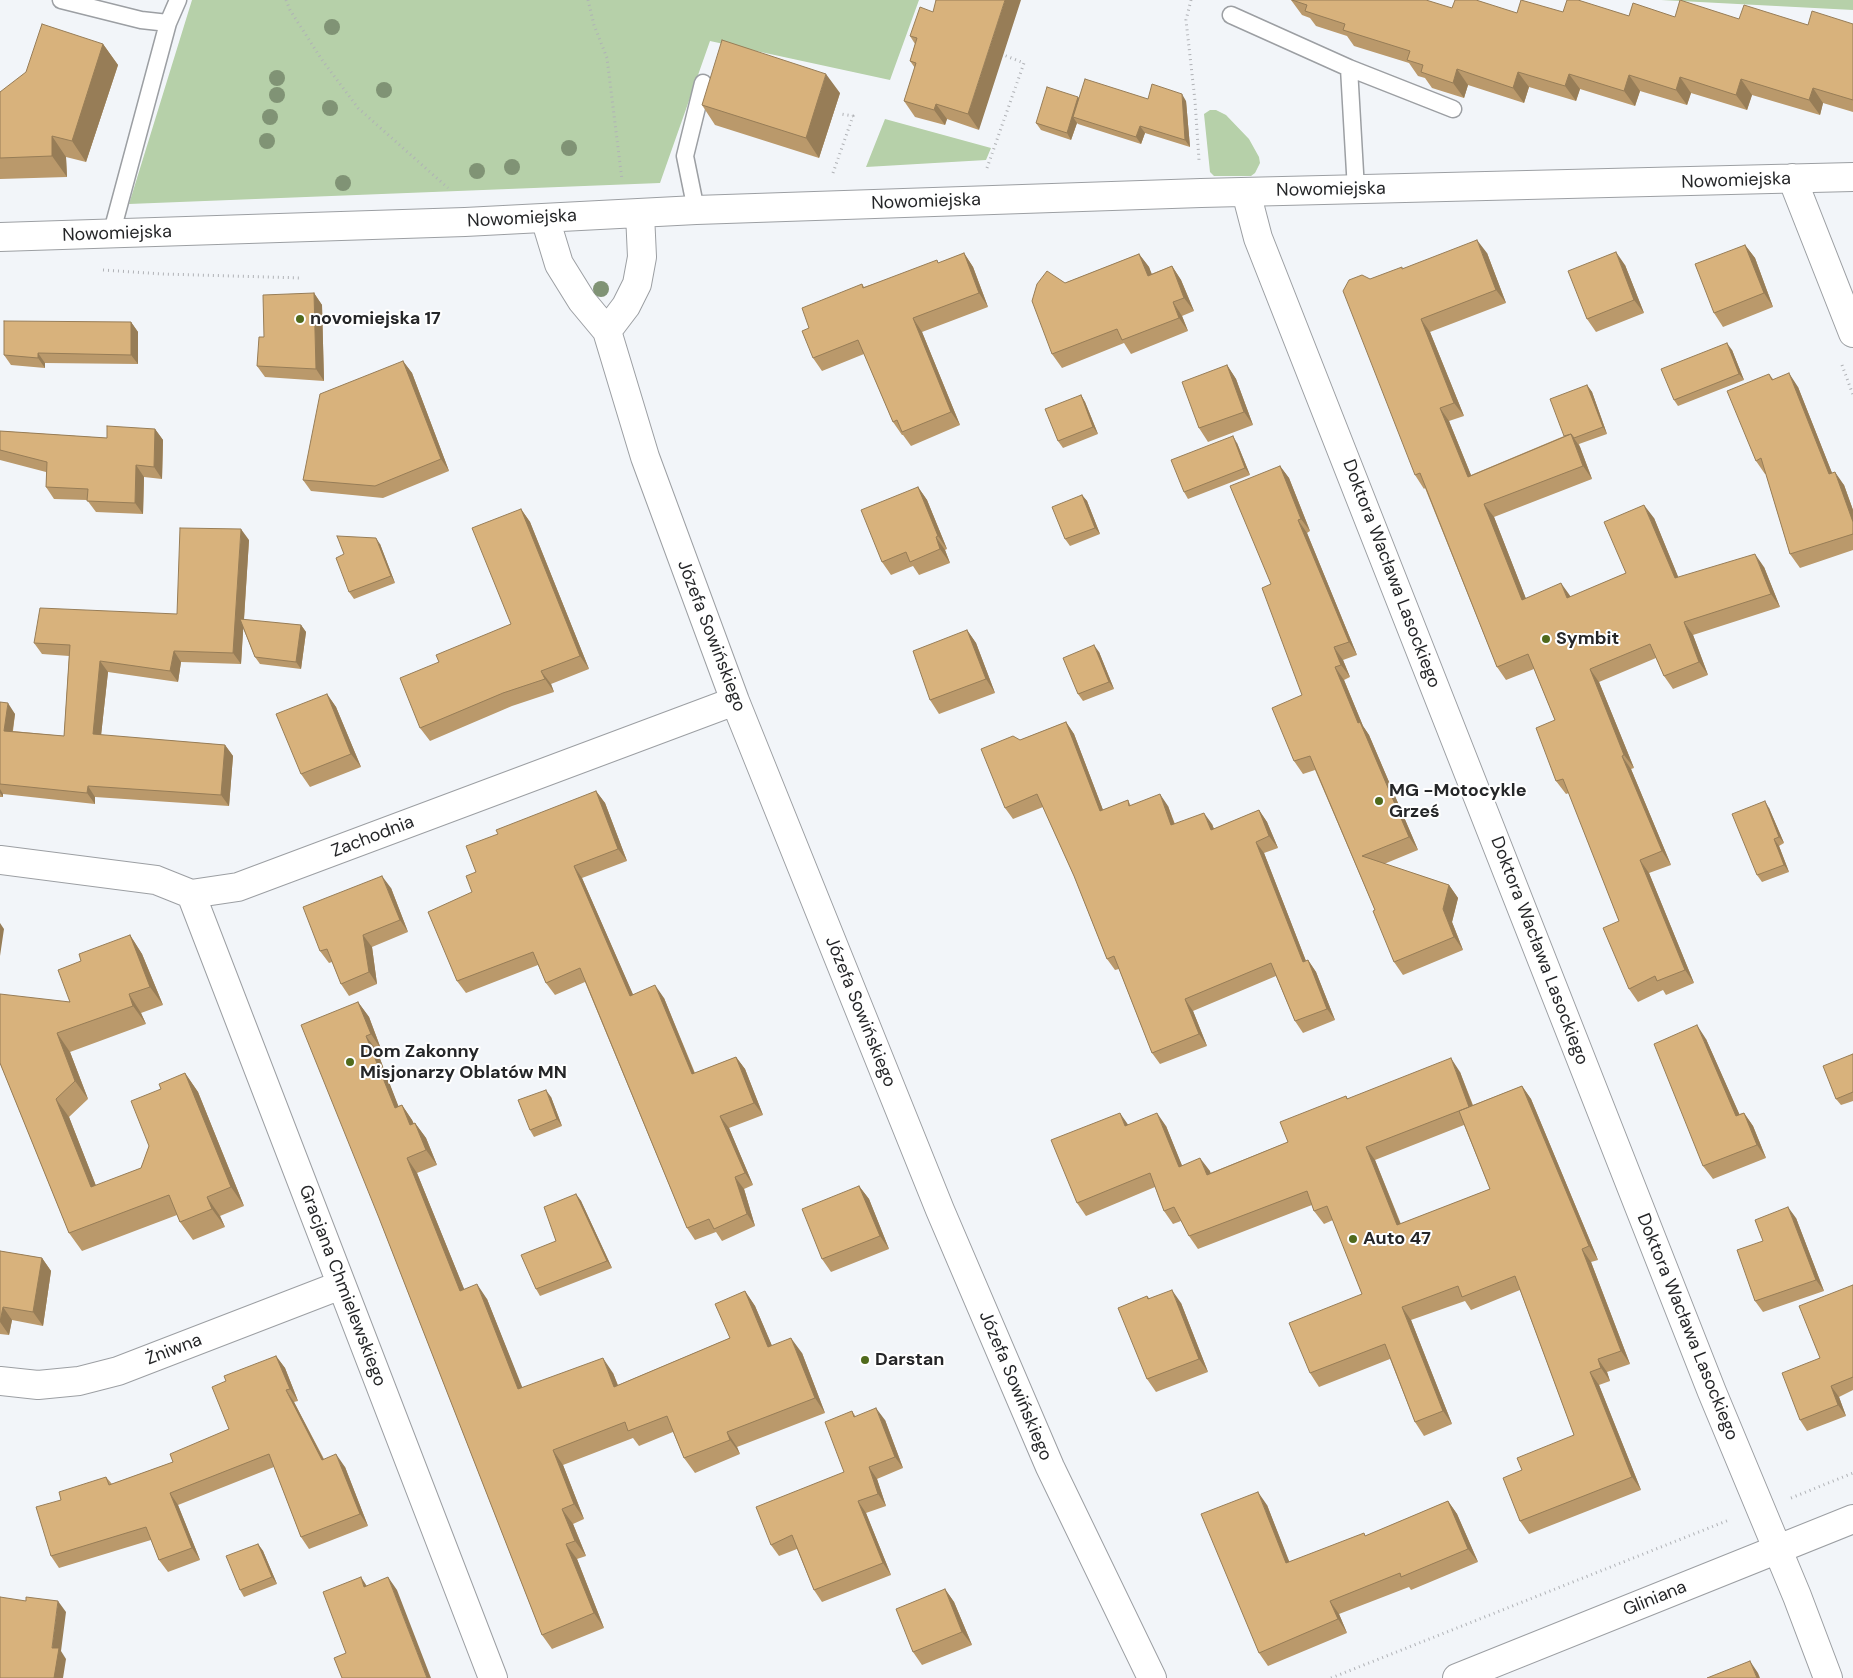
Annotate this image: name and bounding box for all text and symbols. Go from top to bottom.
street label: Nowomiejska [1681,168,1791,194]
street label: Nowomiejska [1276,178,1386,202]
street label: Nowomiejska [871,189,981,215]
street label: Nowomiejska [467,205,577,233]
street label: Nowomiejska [62,221,172,247]
place label: novomiejska 17 [310,308,441,330]
marker: novomiejska 17 [294,313,306,325]
street label: Doktora Wacława Lasockiego [1337,457,1445,691]
street label: Józefa Sowińskiego [672,557,750,715]
place label: Symbit [1556,628,1619,650]
marker: Symbit [1540,633,1552,645]
place label: MG -Motocykle Grześ [1389,780,1527,822]
marker: MG -Motocykle Grześ [1373,795,1385,807]
street label: Zachodnia [329,811,417,863]
street label: Doktora Wacława Lasockiego [1485,834,1593,1068]
street label: Józefa Sowińskiego [820,933,900,1091]
place label: Dom Zakonny Misjonarzy Oblatów MN [360,1041,567,1084]
marker: Dom Zakonny Misjonarzy Oblatów MN [344,1056,356,1068]
street label: Gracjana Chmielewskiego [294,1182,390,1390]
street label: Doktora Wacława Lasockiego [1632,1210,1742,1444]
place label: Auto 47 [1363,1228,1431,1250]
marker: Auto 47 [1347,1233,1359,1245]
street label: Józefa Sowińskiego [974,1308,1056,1464]
street label: Żniwna [143,1329,205,1371]
place label: Darstan [875,1349,944,1371]
marker: Darstan [859,1354,871,1366]
street label: Gliniana [1620,1577,1690,1621]

